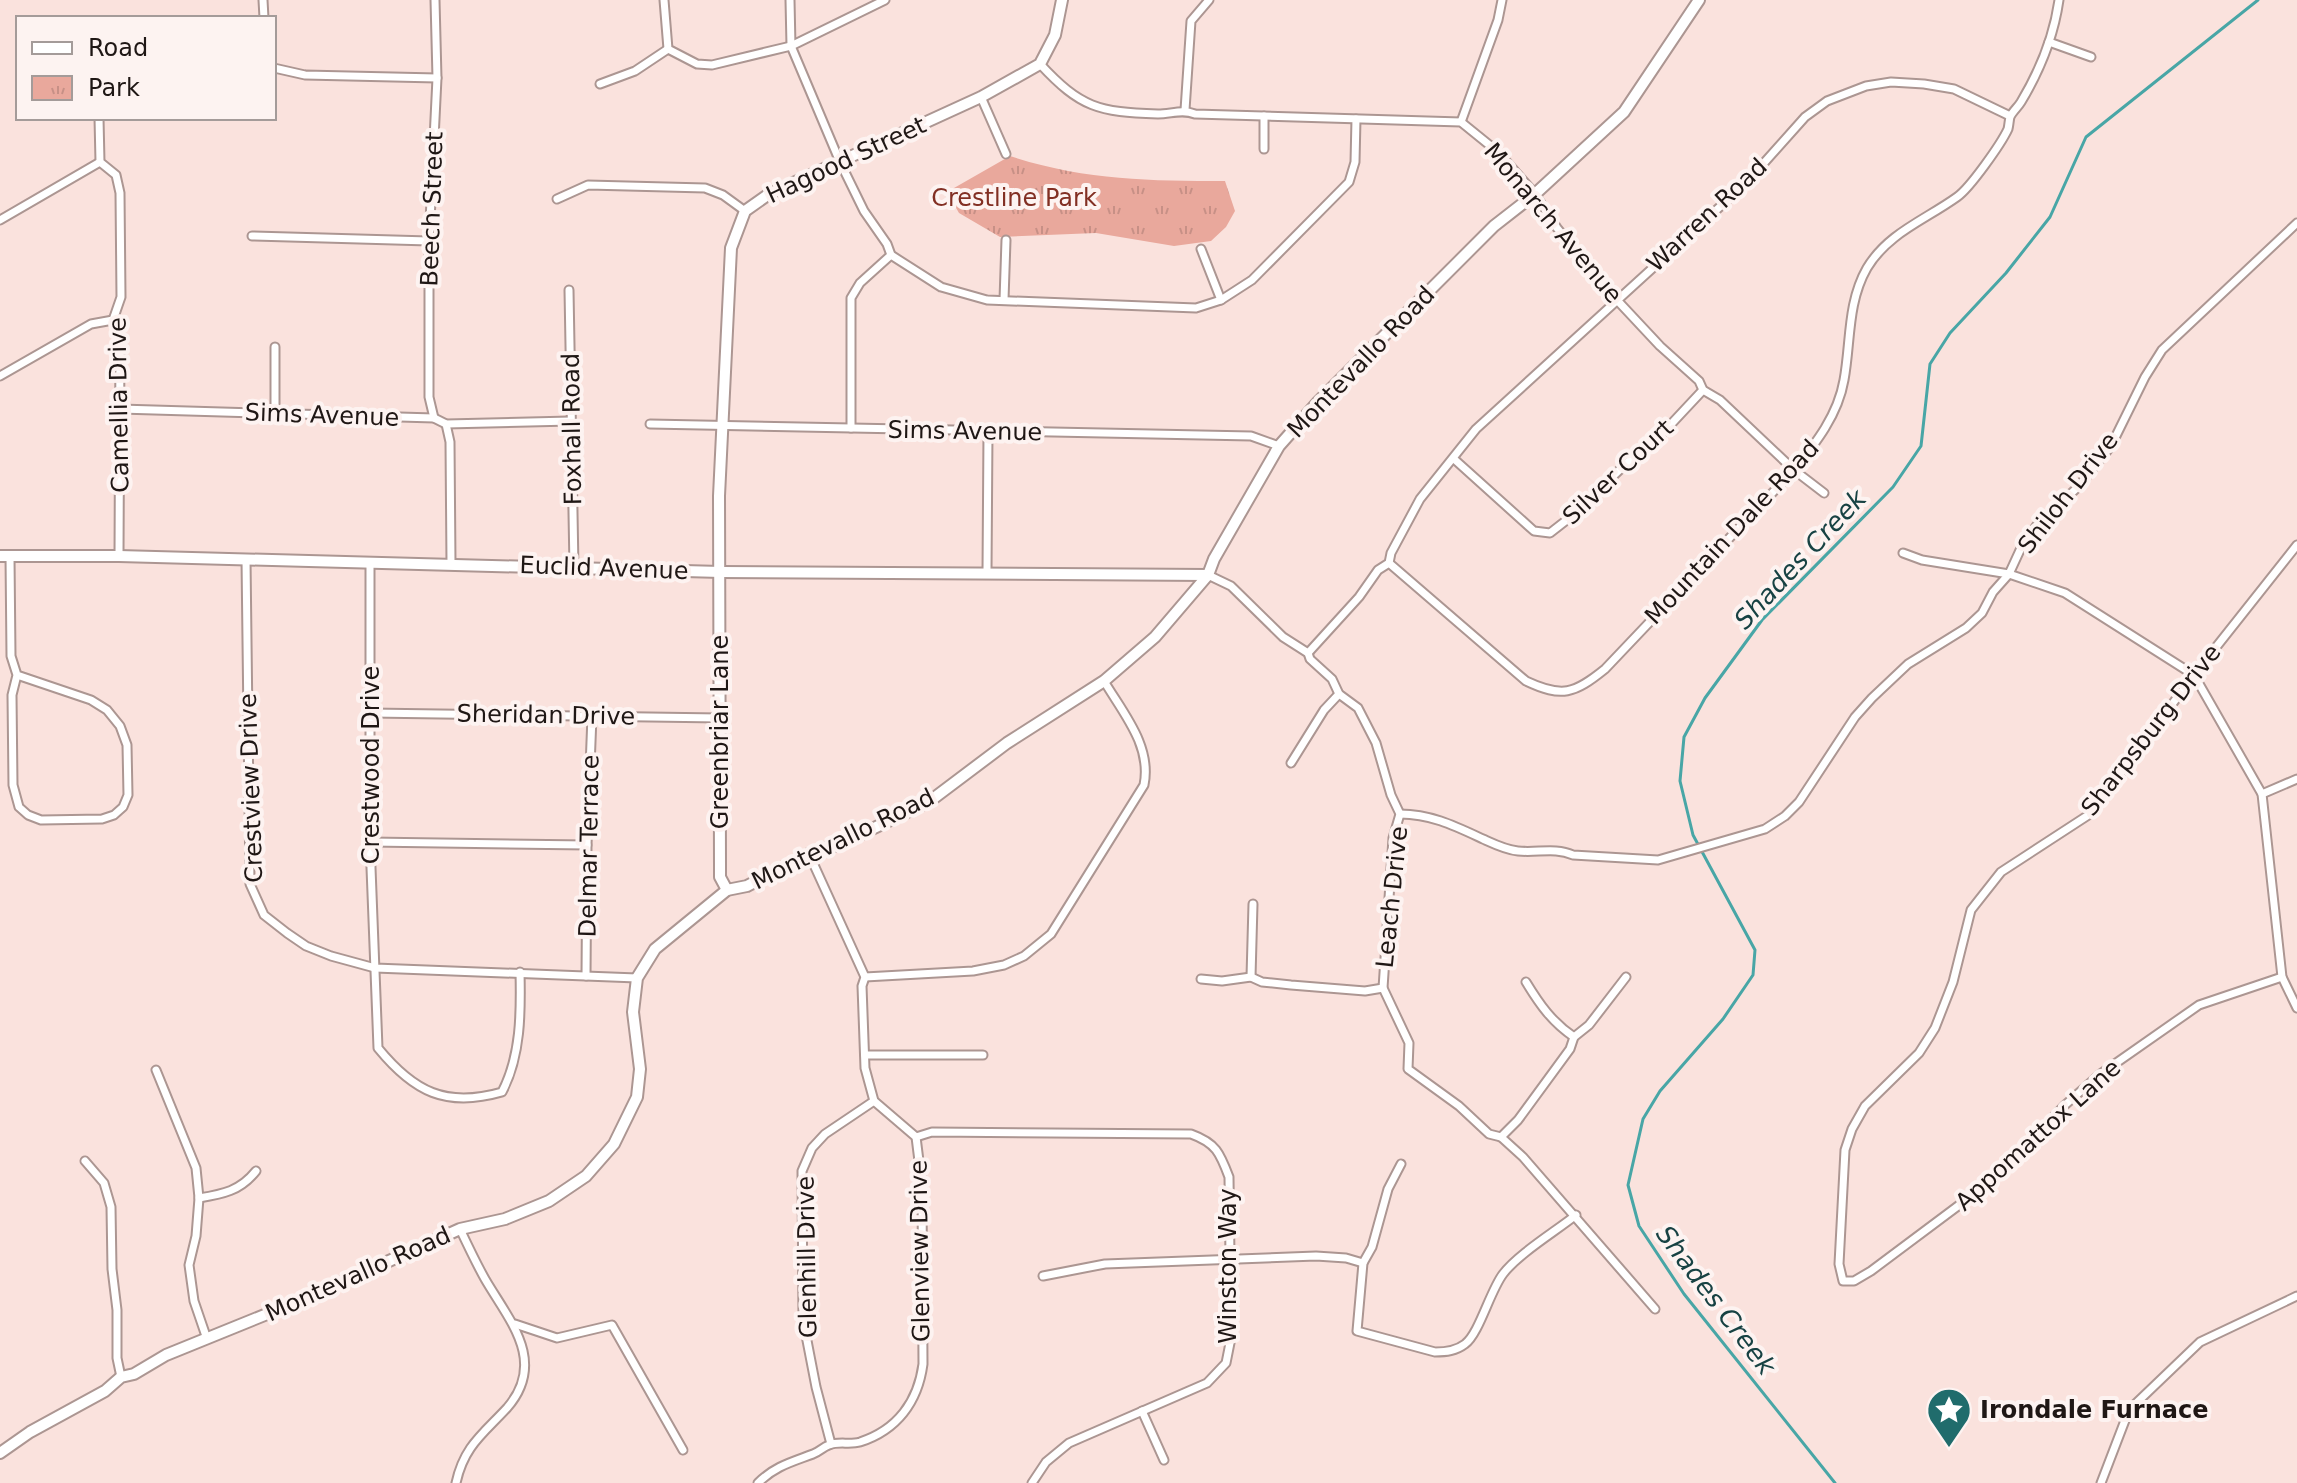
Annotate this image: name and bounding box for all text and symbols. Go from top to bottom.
legend [16,16,276,120]
text: Road [88,34,148,62]
text: Park [88,74,140,102]
street label: Hagood Street [762,111,930,209]
street label: Beech Street [415,131,449,287]
street label: Monarch Avenue [1478,137,1628,309]
street label: Warren Road [1641,152,1773,278]
park label: Crestline Park [931,184,1097,212]
street label: Montevallo Road [1282,280,1440,444]
street label: Camellia Drive [103,317,135,493]
street label: Foxhall Road [557,353,587,505]
street label: Sims Avenue [244,398,400,432]
street label: Silver Court [1557,414,1679,530]
street label: Sims Avenue [887,416,1043,446]
street label: Shiloh Drive [2012,427,2124,559]
street label: Mountain Dale Road [1639,434,1825,630]
water label: Shades Creek [1728,483,1873,635]
street label: Euclid Avenue [519,551,689,585]
street label: Greenbriar Lane [706,635,734,829]
street label: Sharpsburg Drive [2075,639,2227,821]
street label: Crestwood Drive [357,666,385,864]
street label: Crestview Drive [234,693,268,883]
street label: Sheridan Drive [457,699,635,731]
street label: Delmar Terrace [573,754,605,938]
street label: Montevallo Road [747,783,939,895]
street label: Leach Drive [1371,825,1413,969]
street label: Appomattox Lane [1950,1054,2126,1216]
street label: Glenview Drive [904,1160,936,1342]
street label: Glenhill Drive [792,1176,822,1338]
street label: Winston Way [1214,1188,1242,1344]
water label: Shades Creek [1650,1219,1782,1381]
street label: Montevallo Road [261,1221,455,1327]
place icon: Irondale Furnace [1925,1386,1973,1449]
place label: Irondale Furnace [1980,1396,2208,1424]

